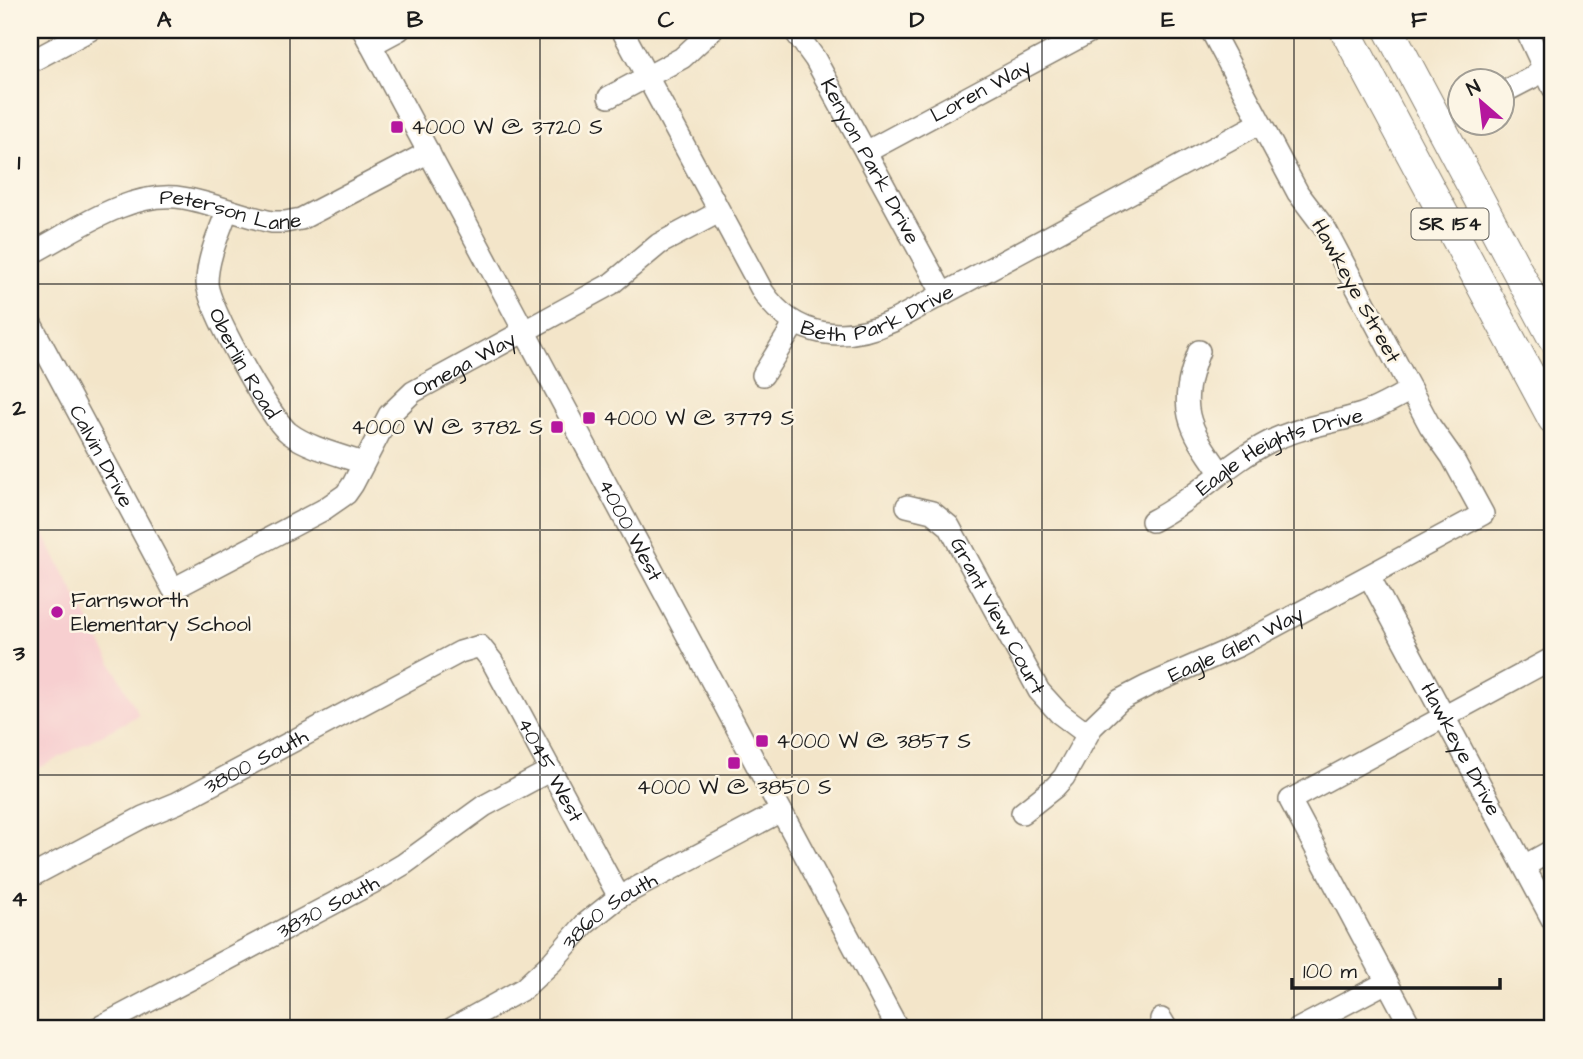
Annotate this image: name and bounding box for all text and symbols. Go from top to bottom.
text: A [157,4,172,36]
text: B [407,4,424,36]
text: C [658,4,675,36]
text: D [910,4,925,36]
text: E [1161,4,1175,36]
text: F [1411,4,1428,36]
street label: Loren Way [925,51,1037,129]
north arrow [1446,66,1516,136]
street label: Kenyon Park Drive [814,73,927,249]
text: N [1462,74,1485,103]
place label: 4000 W @ 3720 S [411,113,603,142]
marker: 4000 W @ 3720 S [389,119,405,135]
text: 1 [18,146,21,178]
street label: Peterson Lane [159,182,303,237]
road number: SR 154 [1412,208,1488,240]
street label: Hawkeye Street [1303,214,1408,370]
street label: Beth Park Drive [796,277,959,348]
street label: Oberlin Road [202,303,287,425]
street label: Omega Way [407,324,522,404]
text: 2 [11,392,26,424]
street label: Calvin Drive [62,400,141,512]
street label: Eagle Heights Drive [1189,400,1366,502]
place label: 4000 W @ 3779 S [603,404,794,433]
marker: 4000 W @ 3779 S [581,410,597,426]
place label: 4000 W @ 3782 S [351,413,543,442]
marker: 4000 W @ 3782 S [549,419,565,435]
street label: 4000 West [591,473,670,587]
street label: Grant View Court [943,532,1053,700]
place label: Farnsworth Elementary School [71,586,251,641]
street label: Eagle Glen Way [1163,599,1310,689]
marker: Farnsworth Elementary School [49,604,65,620]
text: 3 [12,637,25,669]
street label: Hawkeye Drive [1414,677,1509,820]
street label: 4045 West [510,712,591,828]
street label: 3800 South [199,721,313,801]
place label: 4000 W @ 3857 S [776,727,971,756]
marker: 4000 W @ 3857 S [754,733,770,749]
marker: 4000 W @ 3850 S [726,755,742,771]
place label: 4000 W @ 3850 S [636,773,832,802]
street label: 3860 South [555,865,663,956]
street label: 3830 South [272,867,385,945]
text: 4 [11,883,27,915]
scale bar [1292,947,1501,991]
text: 100 m [1303,957,1358,986]

